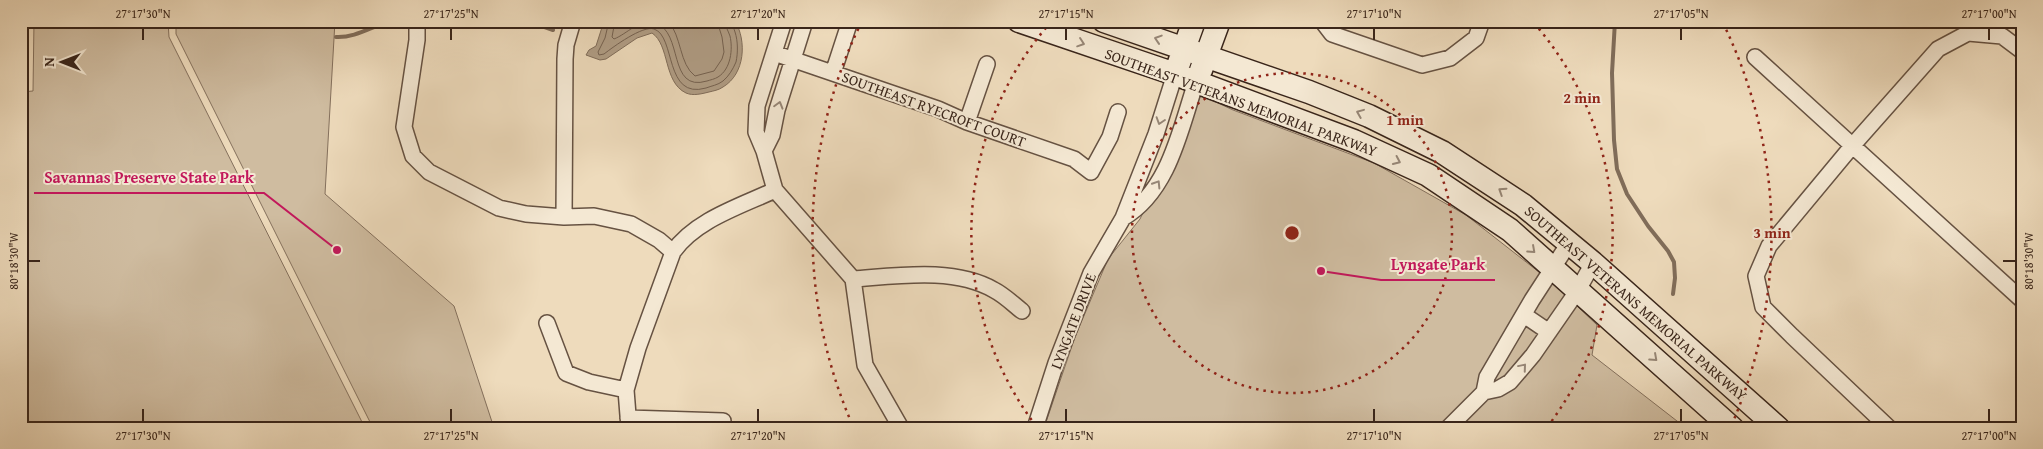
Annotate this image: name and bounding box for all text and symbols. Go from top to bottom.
text: 27°17'30"N [115,5,171,22]
text: 27°17'25"N [423,5,479,22]
text: 27°17'20"N [730,5,786,22]
text: 27°17'15"N [1038,5,1094,22]
text: 27°17'10"N [1346,5,1402,22]
text: 27°17'05"N [1653,5,1709,22]
text: 27°17'00"N [1961,5,2017,22]
one-way arrow [1154,35,1163,45]
one-way arrow [1077,37,1085,47]
north arrow [38,38,88,88]
street label: SOUTHEAST VETERANS MEMORIAL PARKWAY [1102,43,1380,161]
text: N [39,57,59,67]
street label: SOUTHEAST RYECROFT COURT [839,66,1030,152]
text: 2 min [1563,87,1601,108]
one-way arrow [773,101,783,109]
one-way arrow [1356,108,1365,119]
text: 1 min [1386,109,1424,130]
one-way arrow [1156,116,1166,124]
one-way arrow [1392,155,1401,165]
callout: Savannas Preserve State Park [34,162,264,193]
text: Savannas Preserve State Park [44,165,255,189]
one-way arrow [1150,181,1160,190]
one-way arrow [1498,188,1507,198]
street label: SOUTHEAST VETERANS MEMORIAL PARKWAY [1520,200,1752,406]
text: 3 min [1753,222,1791,243]
centre of rings [1283,224,1301,242]
text: 80°18'30"W [5,231,22,290]
text: 80°18'30"W [2020,231,2037,290]
one-way arrow [1527,244,1536,253]
callout: Lyngate Park [1381,249,1495,280]
text: Lyngate Park [1391,252,1486,276]
street label: LYNGATE DRIVE [1045,270,1101,372]
one-way arrow [1648,352,1657,361]
one-way arrow [1517,363,1526,372]
text: 27°17'30"N [115,427,171,444]
text: 27°17'25"N [423,427,479,444]
text: 27°17'20"N [730,427,786,444]
text: 27°17'15"N [1038,427,1094,444]
text: 27°17'10"N [1346,427,1402,444]
text: 27°17'05"N [1653,427,1709,444]
text: 27°17'00"N [1961,427,2017,444]

